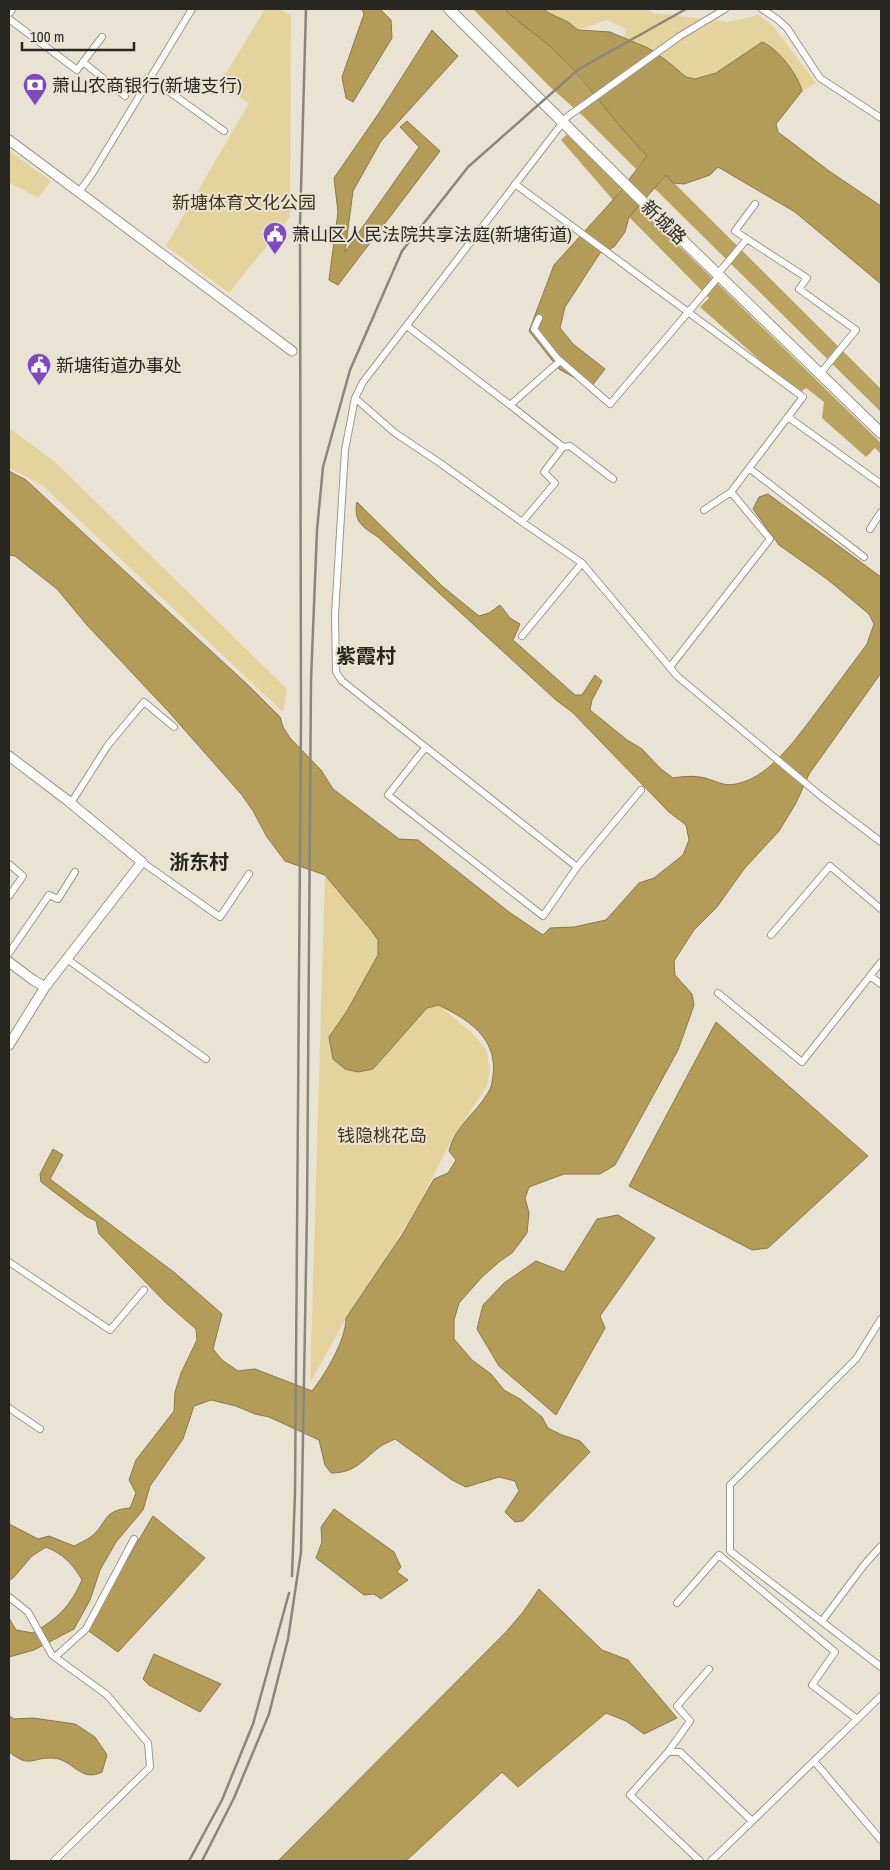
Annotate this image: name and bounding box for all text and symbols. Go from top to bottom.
scale bar [22,20,135,52]
text: 100 m [30,26,64,47]
bank icon: 萧山农商银行(新塘支行) [22,72,48,106]
place label: 萧山农商银行(新塘支行) [52,73,242,98]
park label: 新塘体育文化公园 [172,190,316,215]
street label: 新城路 [636,194,692,250]
public building icon: 萧山区人民法院共享法庭(新塘街道) [262,221,288,255]
place label: 萧山区人民法院共享法庭(新塘街道) [292,222,572,247]
public building icon: 新塘街道办事处 [26,352,52,386]
place label: 新塘街道办事处 [56,353,182,378]
district label: 紫霞村 [336,642,396,669]
district label: 浙东村 [169,848,229,875]
park label: 钱隐桃花岛 [337,1123,427,1148]

